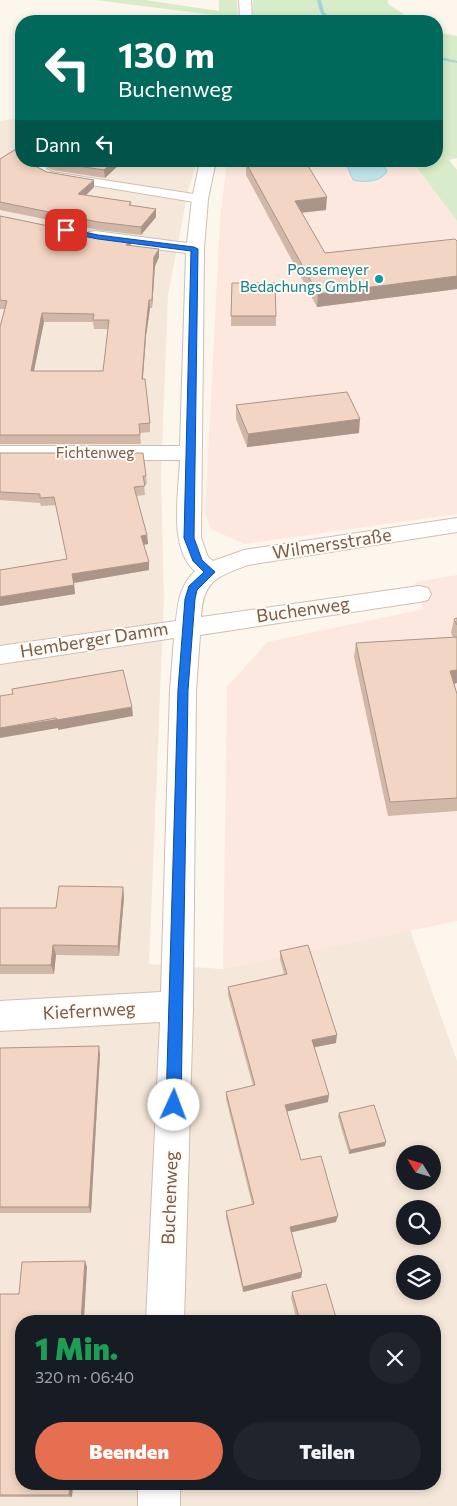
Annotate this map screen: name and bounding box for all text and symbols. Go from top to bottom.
text: 130 m [118,32,215,75]
icon: left [35,35,100,100]
text: Buchenweg [118,75,233,102]
icon: left [91,130,119,158]
text: Dann [35,133,81,156]
pin [45,209,87,251]
icon: arrive [52,216,80,244]
place label: Possemeyer Bedachungs GmbH [240,260,369,295]
marker: Possemeyer Bedachungs GmbH [373,273,385,285]
street label: Fichtenweg [56,443,134,461]
street label: Wilmersstraße [271,523,393,563]
street label: Buchenweg [255,592,351,626]
street label: Hemberger Damm [18,616,170,662]
street label: Kiefernweg [42,997,136,1023]
position arrow [147,1078,199,1130]
north arrow [396,1145,441,1190]
map controls [396,1145,441,1300]
street label: Buchenweg [156,1150,182,1245]
button: search [396,1200,441,1245]
button: layers [396,1255,441,1300]
text: 1 Min. [35,1329,118,1366]
button: close [369,1332,421,1384]
text: 320 m · 06:40 [35,1367,134,1386]
button: Beenden [35,1422,223,1480]
button: Teilen [233,1422,421,1480]

